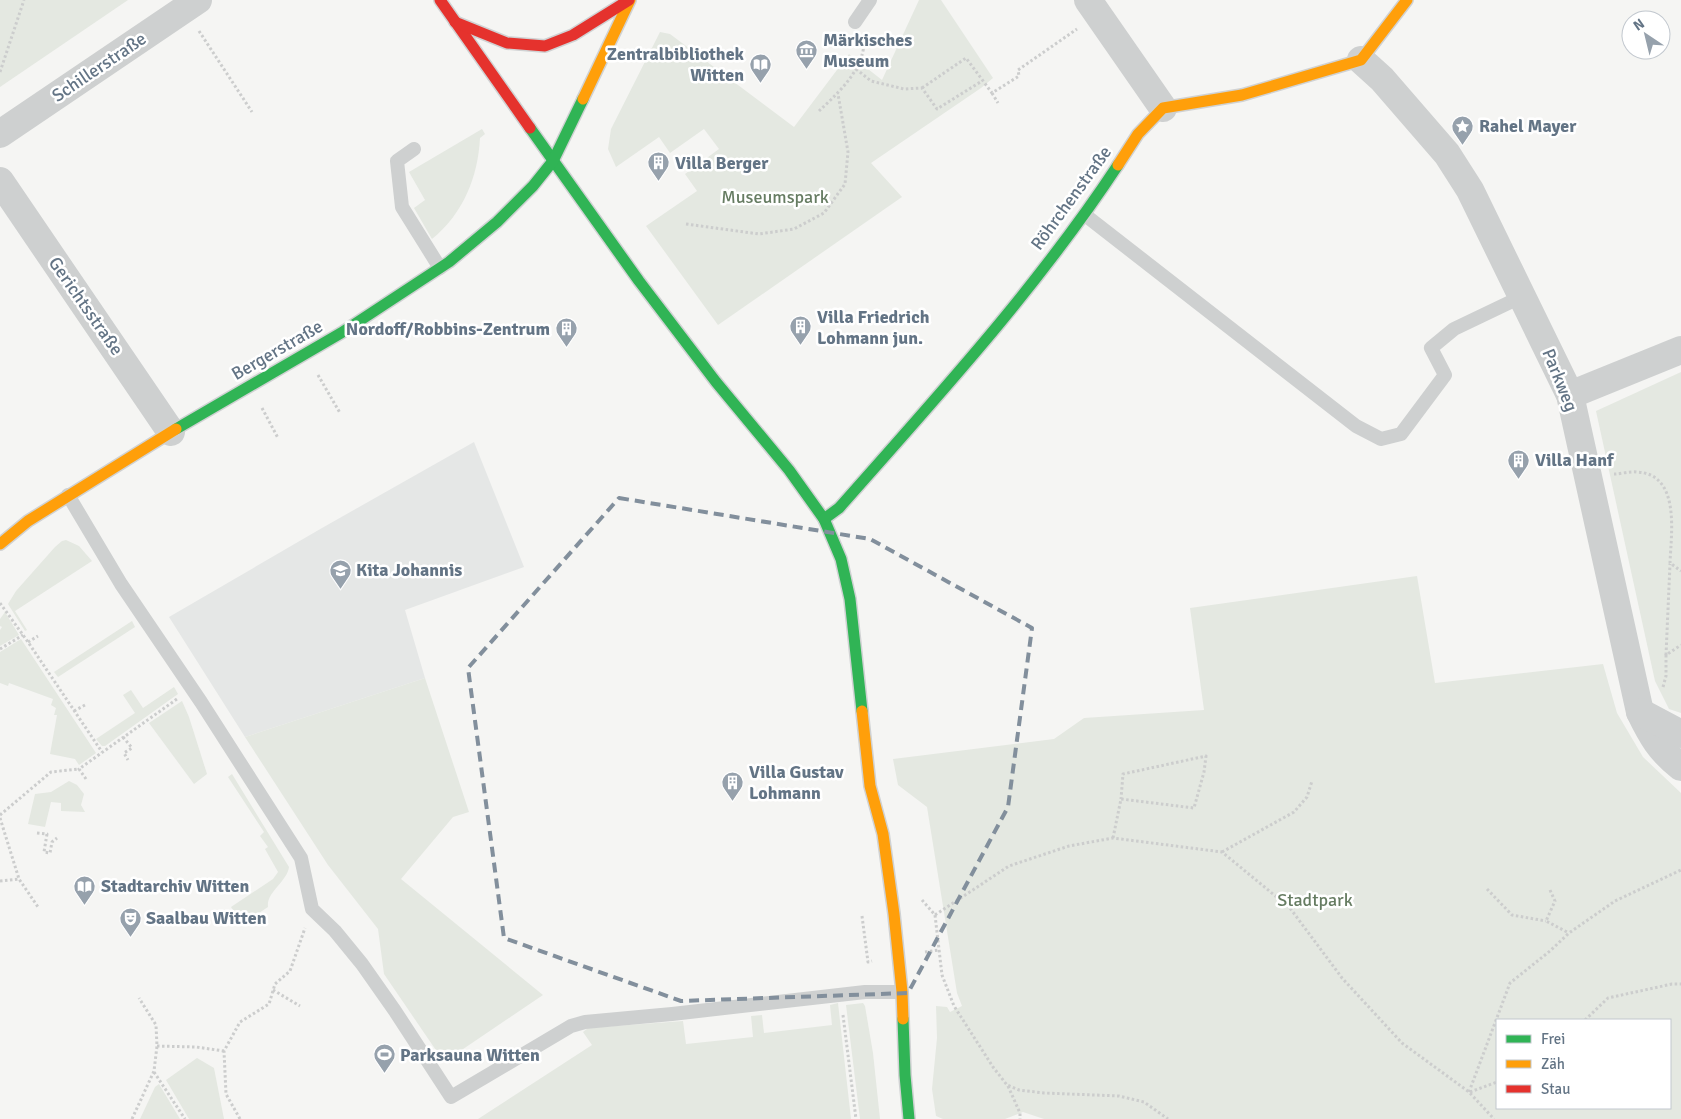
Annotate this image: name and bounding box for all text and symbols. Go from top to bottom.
north arrow [1621,10,1671,60]
text: N [1630,15,1648,35]
street label: Schillerstraße [48,27,150,107]
place label: Märkisches Museum [823,29,912,72]
museum icon: Märkisches Museum [795,38,819,69]
place label: Zentralbibliothek Witten [607,43,745,86]
library icon: Zentralbibliothek Witten [748,52,772,83]
place icon: Rahel Mayer [1451,114,1475,145]
place label: Rahel Mayer [1479,115,1577,137]
street label: Röhrchenstraße [1026,142,1116,254]
building icon: Villa Berger [647,151,671,182]
place label: Villa Berger [675,152,769,174]
park label: Museumspark [721,186,829,208]
street label: Gerichtsstraße [44,253,128,359]
place label: Villa Friedrich Lohmann jun. [817,306,930,349]
street label: Bergerstraße [228,315,326,385]
building icon: Villa Friedrich Lohmann jun. [789,315,813,346]
building icon: Nordoff/Robbins-Zentrum [554,317,578,348]
place label: Nordoff/Robbins-Zentrum [346,318,550,340]
street label: Parkweg [1537,345,1583,415]
building icon: Villa Hanf [1507,448,1531,479]
place label: Villa Hanf [1535,449,1615,471]
school or university icon: Kita Johannis [328,558,352,589]
place label: Kita Johannis [356,559,462,581]
place label: Villa Gustav Lohmann [749,761,844,804]
building icon: Villa Gustav Lohmann [721,770,745,801]
library icon: Stadtarchiv Witten [73,874,97,905]
place label: Stadtarchiv Witten [101,875,249,897]
park label: Stadtpark [1277,889,1353,911]
theatre icon: Saalbau Witten [118,906,142,937]
place label: Saalbau Witten [146,907,267,929]
legend [1496,1019,1671,1109]
text: Frei [1541,1030,1565,1048]
sports icon: Parksauna Witten [372,1043,396,1074]
place label: Parksauna Witten [400,1044,540,1066]
text: Zäh [1541,1055,1565,1073]
text: Stau [1541,1080,1570,1098]

